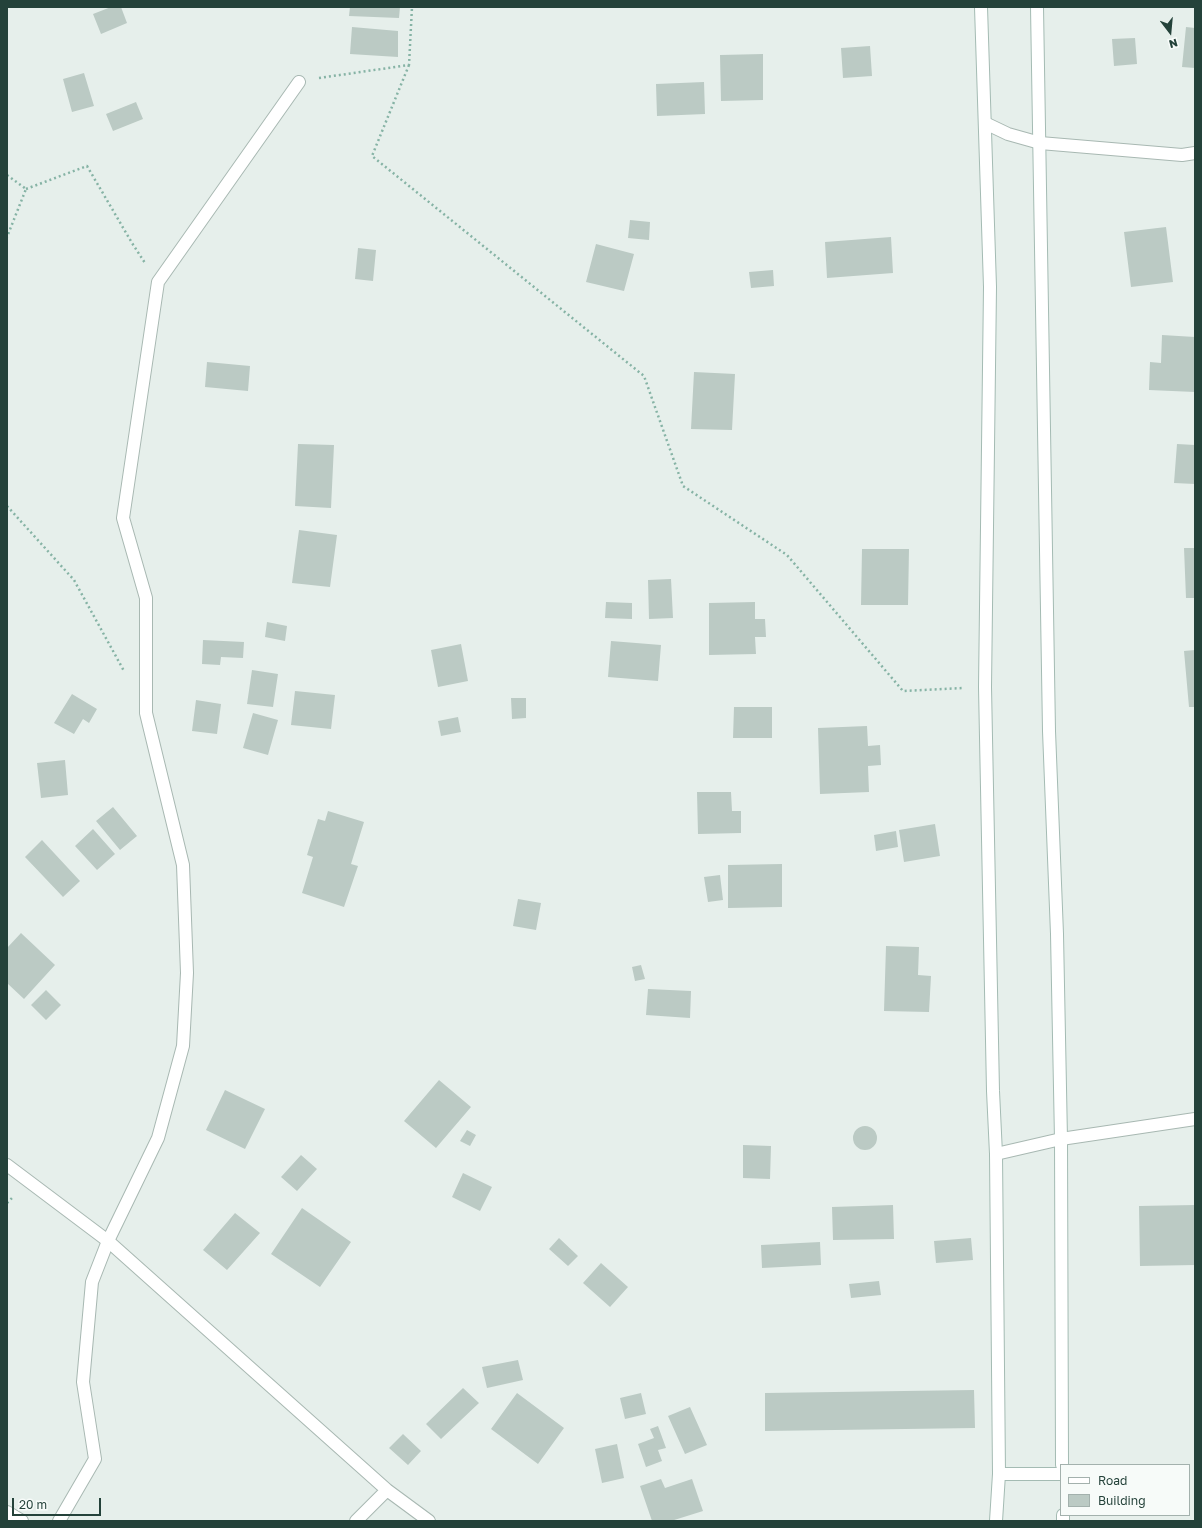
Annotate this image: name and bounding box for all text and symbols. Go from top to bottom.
north arrow [1150,12,1190,52]
text: N [1168,37,1179,51]
legend [1060,1464,1190,1516]
text: Road [1098,1473,1127,1488]
scale bar [14,1490,103,1516]
text: Building [1098,1493,1146,1508]
text: 20 m [19,1497,47,1512]

